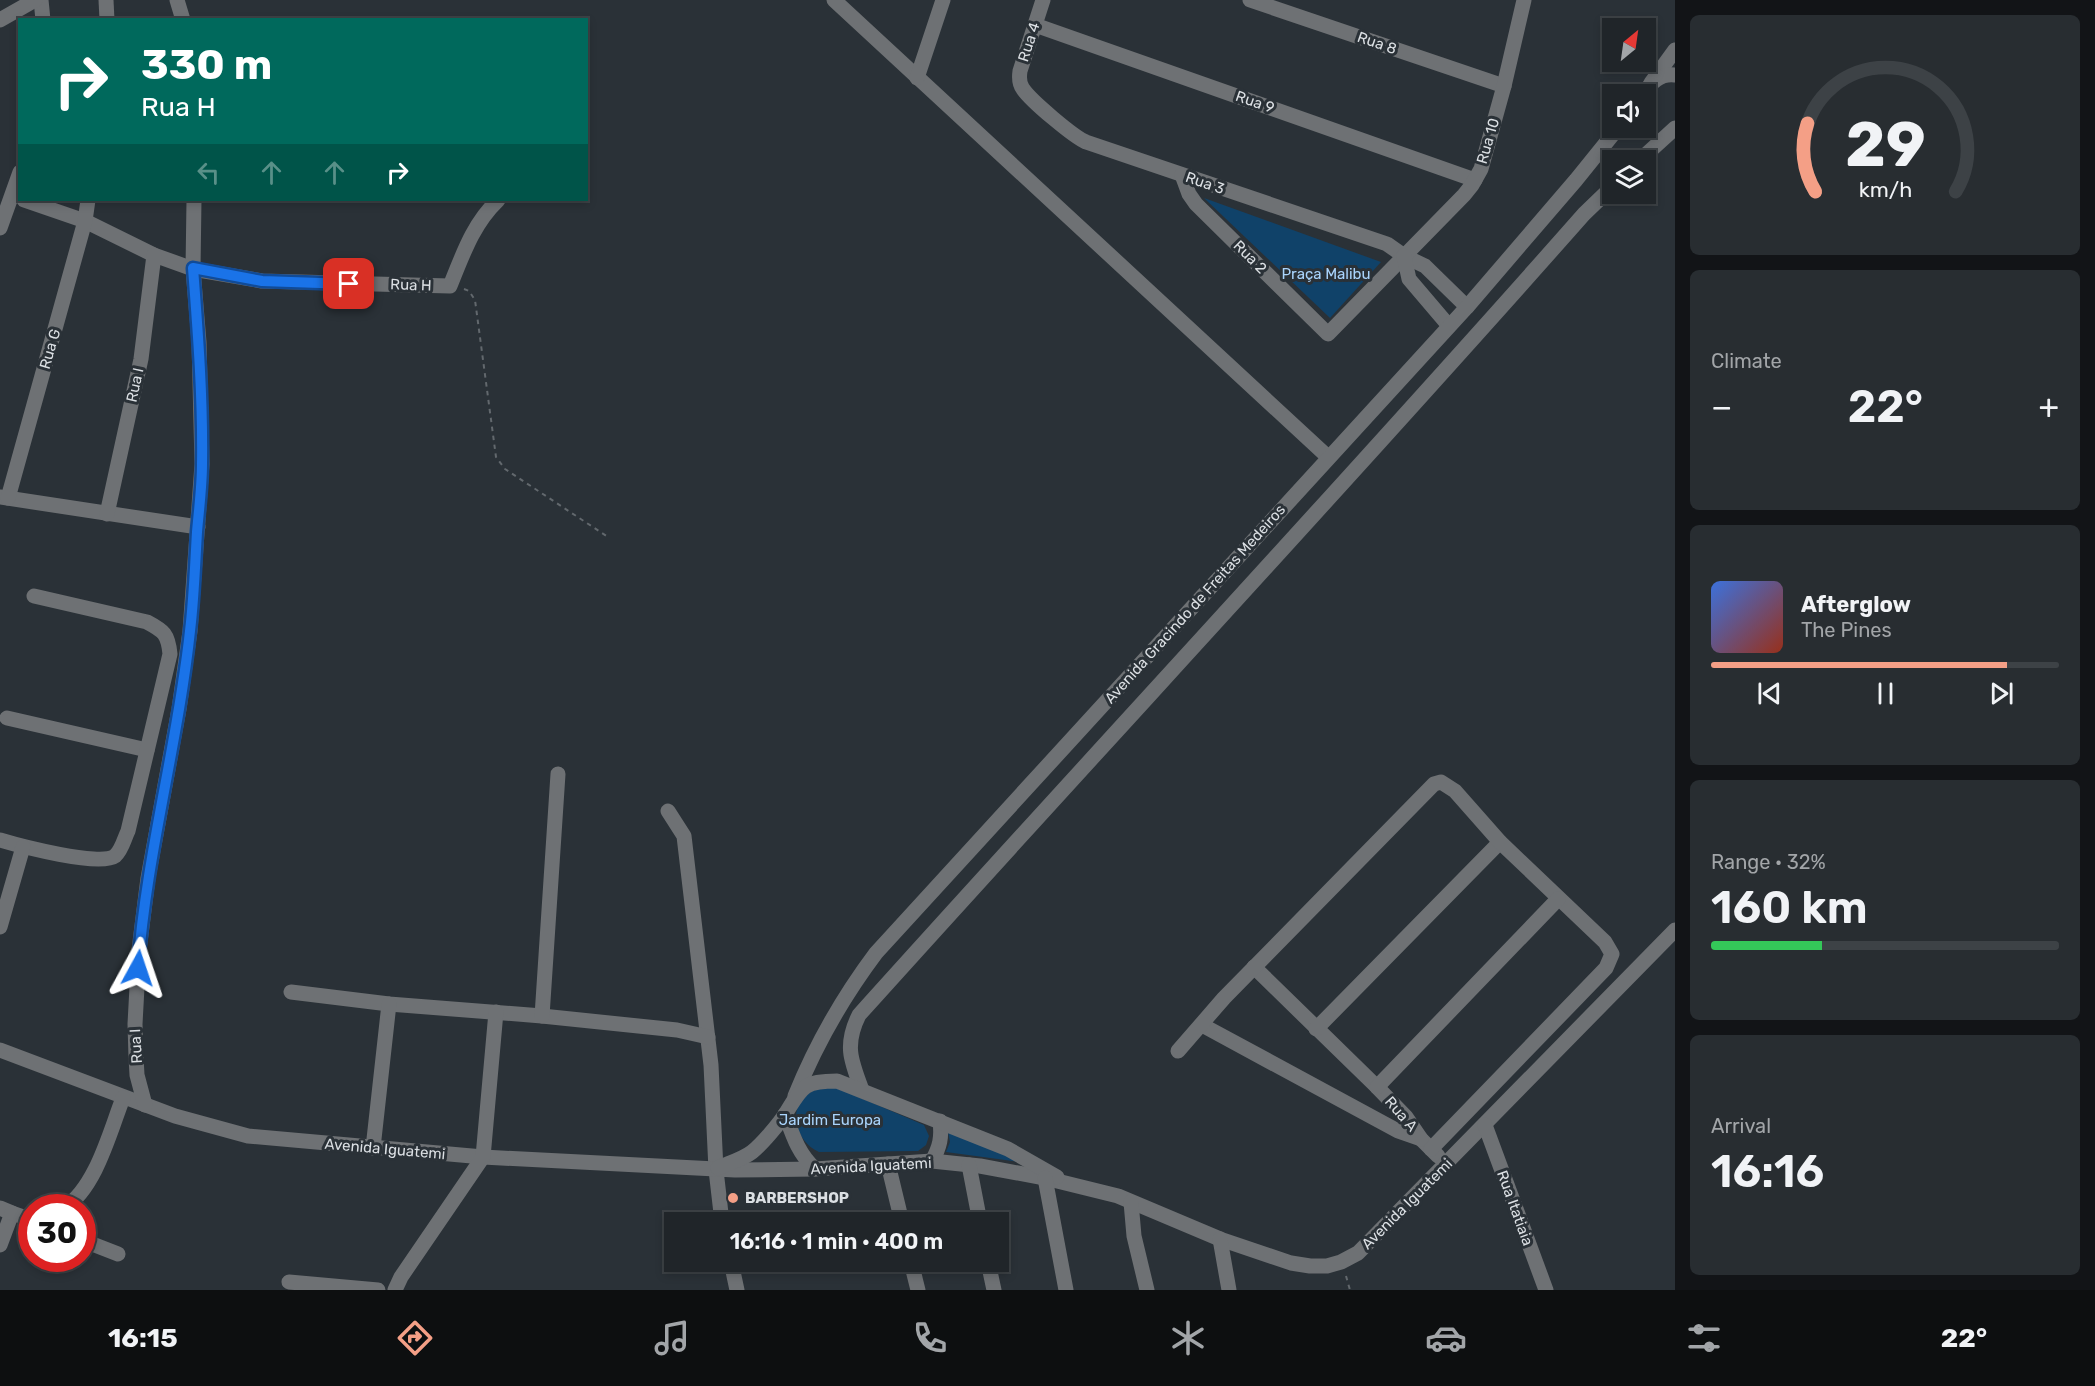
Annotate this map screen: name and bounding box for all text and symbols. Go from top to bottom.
north arrow [1602,18,1656,72]
map controls [1602,18,1656,204]
street label: Rua 4 [1014,20,1044,64]
street label: Rua 8 [1355,28,1399,58]
text: 330 m [141,40,272,90]
icon: right [42,42,120,120]
button: sound [1602,84,1656,138]
street label: Rua 9 [1233,87,1277,117]
text: Rua H [141,91,216,123]
text: 29 [1845,108,1925,182]
street label: Rua 10 [1473,116,1503,166]
button: layers [1602,150,1656,204]
icon: left [192,156,225,189]
icon: ahead [255,156,288,189]
icon: ahead [318,156,351,189]
icon: right [381,156,414,189]
street label: Rua 3 [1183,168,1227,198]
text: km/h [1858,177,1912,202]
street label: Rua 2 [1230,237,1271,278]
pin [323,258,374,309]
park label: Praça Malibu [1281,265,1371,283]
icon: arrive [332,267,365,300]
street label: Rua H [390,275,432,295]
street label: Rua G [36,327,64,371]
text: Climate [1711,349,1782,373]
street label: Rua I [123,366,147,404]
text: 22° [1848,380,1923,433]
text: − [1711,387,1732,426]
text: + [2038,387,2059,426]
street label: Avenida Gracindo de Freitas Medeiros [1101,501,1289,707]
text: Afterglow [1801,591,1911,618]
text: The Pines [1801,618,1892,642]
icon: previous [1753,677,1786,710]
icon: pause [1869,677,1902,710]
icon: next [1985,677,2018,710]
text: Range · 32% [1711,850,1826,874]
text: 160 km [1711,881,1868,934]
position arrow [106,936,170,1000]
street label: Rua I [126,1028,146,1064]
street label: Rua A [1381,1093,1421,1135]
park label: Jardim Europa [779,1111,881,1129]
text: Arrival [1711,1114,1771,1138]
street label: Avenida Iguatemi [324,1135,446,1163]
text: 16:16 [1711,1145,1824,1198]
street label: Avenida Iguatemi [810,1154,932,1178]
street label: Avenida Iguatemi [1358,1155,1456,1253]
street label: Rua Itatiaia [1493,1168,1537,1248]
place label: BARBERSHOP [745,1189,849,1207]
marker: BARBERSHOP [726,1191,740,1205]
speed limit sign: 30 [18,1194,96,1272]
text: 16:16 · 1 min · 400 m [730,1228,943,1255]
icon: directions [394,1317,436,1359]
icon: music [651,1317,693,1359]
icon: phone [909,1317,951,1359]
icon: climate [1167,1317,1209,1359]
icon: car [1425,1317,1467,1359]
icon: filters [1683,1317,1725,1359]
text: 16:15 [108,1322,178,1354]
text: 22° [1941,1322,1987,1354]

